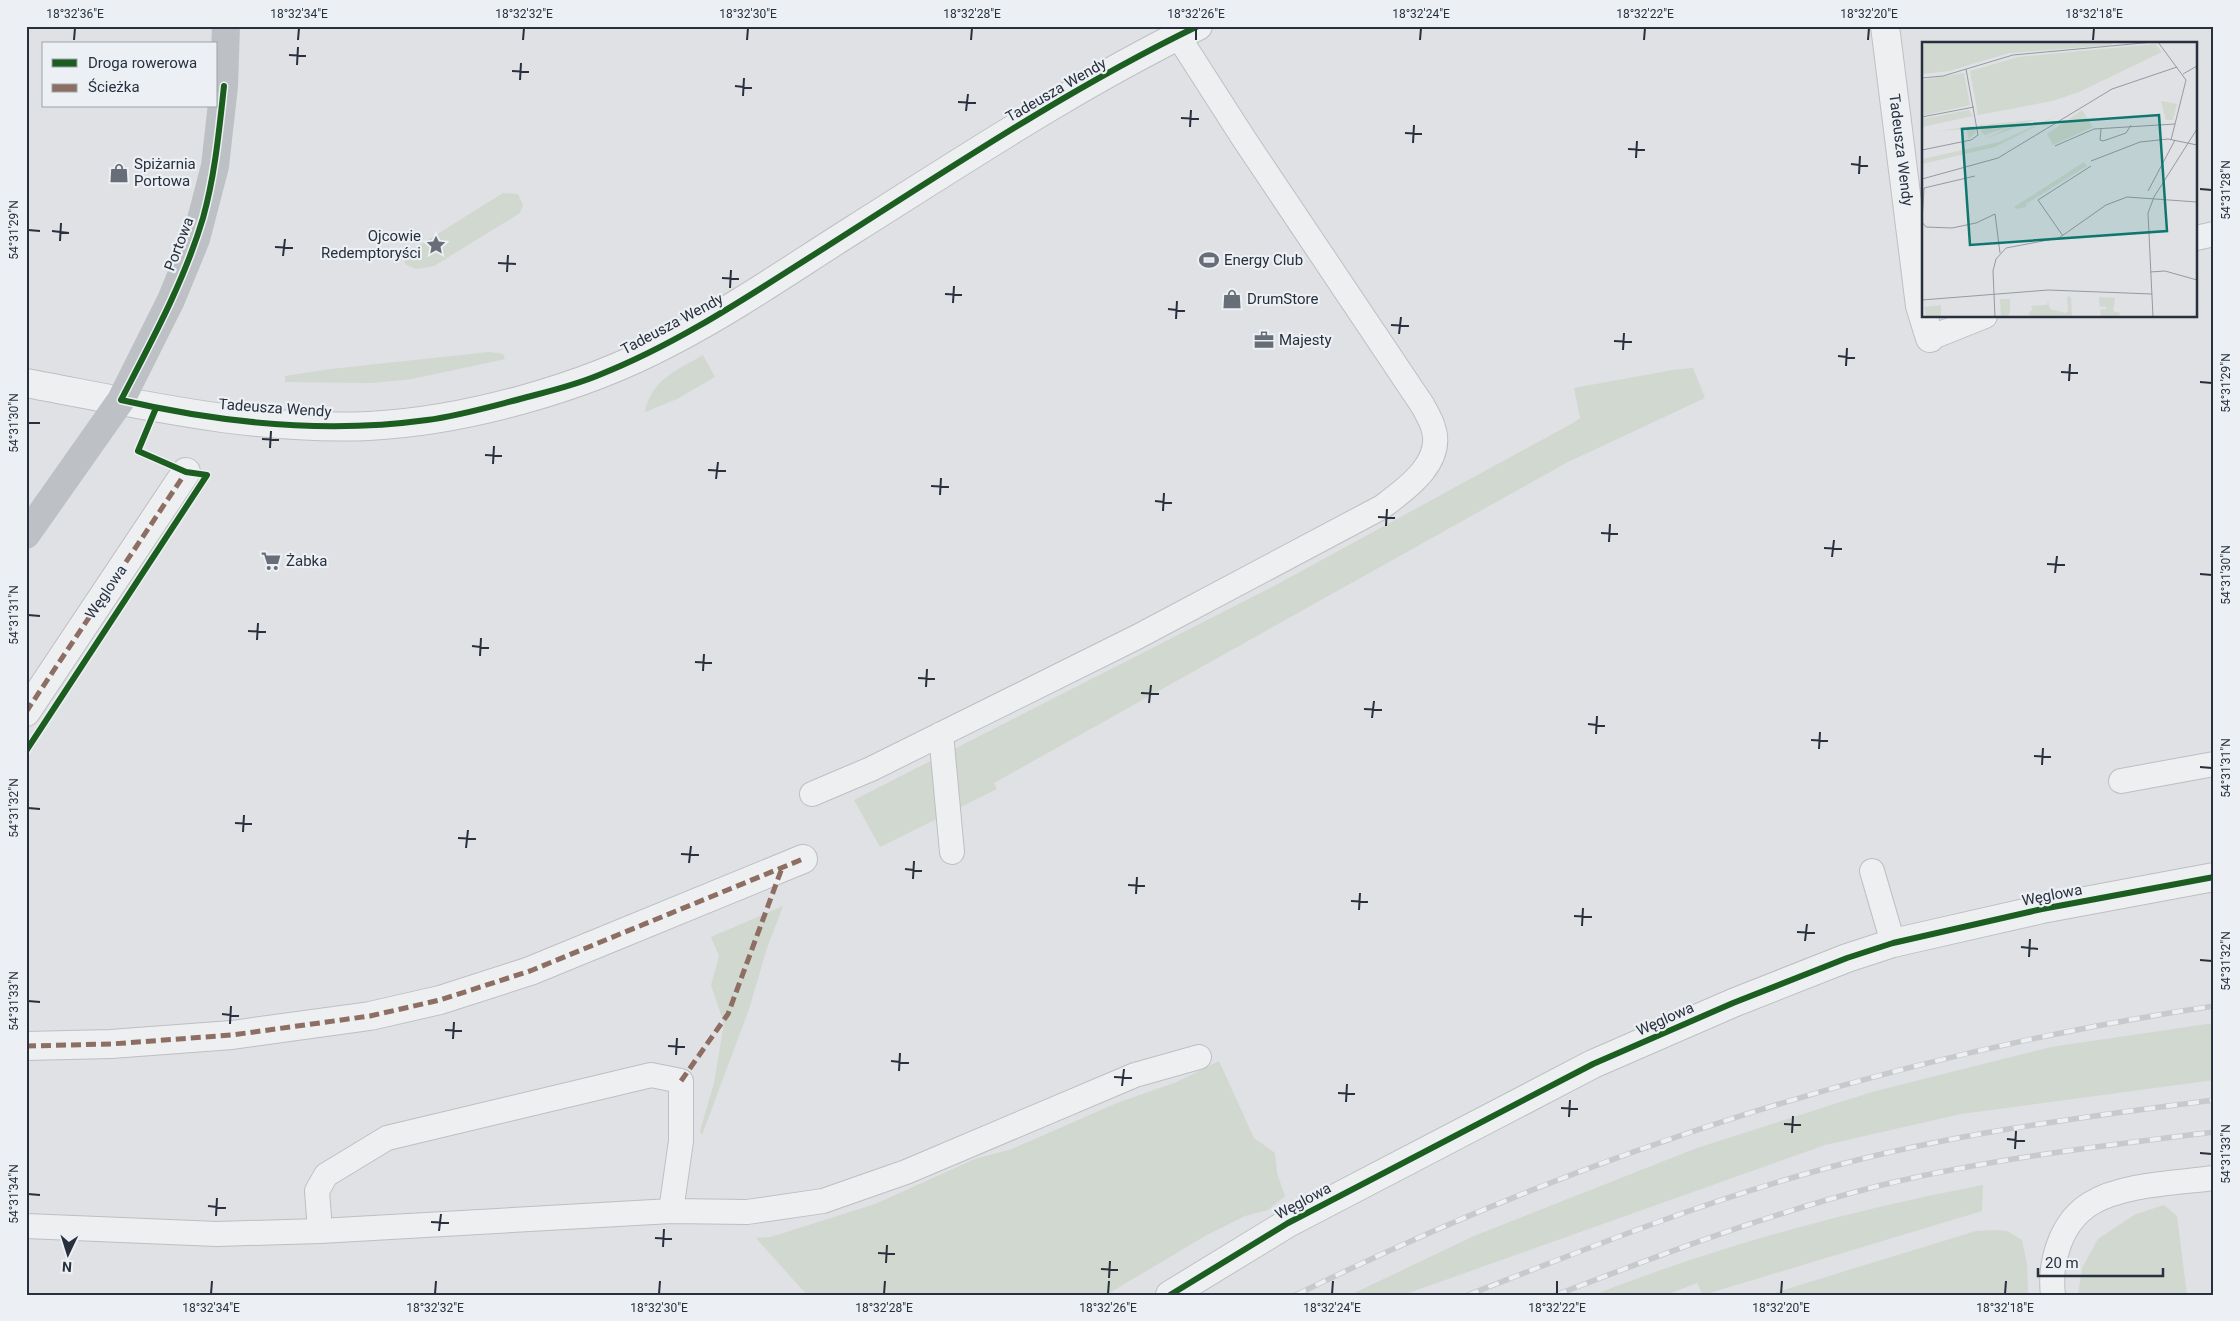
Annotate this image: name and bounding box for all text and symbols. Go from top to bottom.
text: 18°32'36"E [46,7,104,21]
text: 18°32'34"E [270,7,328,21]
text: 18°32'32"E [495,7,553,21]
text: 18°32'30"E [719,7,777,21]
text: 18°32'28"E [943,7,1001,21]
text: 18°32'26"E [1167,7,1225,21]
text: 18°32'24"E [1392,7,1450,21]
text: 18°32'22"E [1616,7,1674,21]
text: 18°32'20"E [1840,7,1898,21]
text: 18°32'18"E [2065,7,2123,21]
legend [42,42,218,108]
inset map [1922,42,2198,318]
text: Droga rowerowa [88,54,197,72]
street label: Tadeusza Wendy [1003,54,1109,126]
text: Ścieżka [88,78,140,96]
street label: Tadeusza Wendy [1885,93,1917,207]
place label: Spiżarnia Portowa [134,155,196,190]
text: 54°31'28"N [2219,160,2233,220]
shop icon: Spiżarnia Portowa [108,162,130,184]
text: 54°31'29"N [7,200,21,260]
street label: Portowa [161,215,197,273]
place label: Ojcowie Redemptoryści [321,227,421,262]
place icon: Ojcowie Redemptoryści [425,234,447,256]
sports icon: Energy Club [1198,249,1220,271]
place label: Energy Club [1224,251,1303,269]
shop icon: DrumStore [1221,288,1243,310]
street label: Tadeusza Wendy [618,290,726,358]
place label: DrumStore [1247,290,1319,308]
office icon: Majesty [1253,329,1275,351]
place label: Majesty [1279,331,1332,349]
text: 54°31'29"N [2219,353,2233,413]
text: 54°31'30"N [7,393,21,453]
street label: Tadeusza Wendy [218,395,332,421]
text: 54°31'30"N [2219,545,2233,605]
supermarket icon: Żabka [260,550,282,572]
place label: Żabka [286,552,327,570]
street label: Węglowa [81,562,131,622]
text: 54°31'31"N [7,585,21,645]
text: 54°31'31"N [2219,738,2233,798]
text: 54°31'32"N [7,778,21,838]
street label: Węglowa [2020,880,2084,910]
text: 54°31'32"N [2219,931,2233,991]
text: 54°31'33"N [7,971,21,1031]
street label: Węglowa [1633,998,1697,1040]
text: 54°31'33"N [2219,1124,2233,1184]
text: 54°31'34"N [7,1164,21,1224]
street label: Węglowa [1272,1179,1334,1223]
north arrow [42,1228,92,1278]
scale bar [2038,1246,2162,1278]
text: 20 m [2045,1254,2079,1272]
text: N [62,1259,73,1275]
text: 18°32'34"E [182,1301,240,1315]
text: 18°32'32"E [406,1301,464,1315]
text: 18°32'30"E [630,1301,688,1315]
text: 18°32'28"E [855,1301,913,1315]
text: 18°32'26"E [1079,1301,1137,1315]
text: 18°32'24"E [1303,1301,1361,1315]
text: 18°32'22"E [1528,1301,1586,1315]
text: 18°32'20"E [1752,1301,1810,1315]
text: 18°32'18"E [1976,1301,2034,1315]

